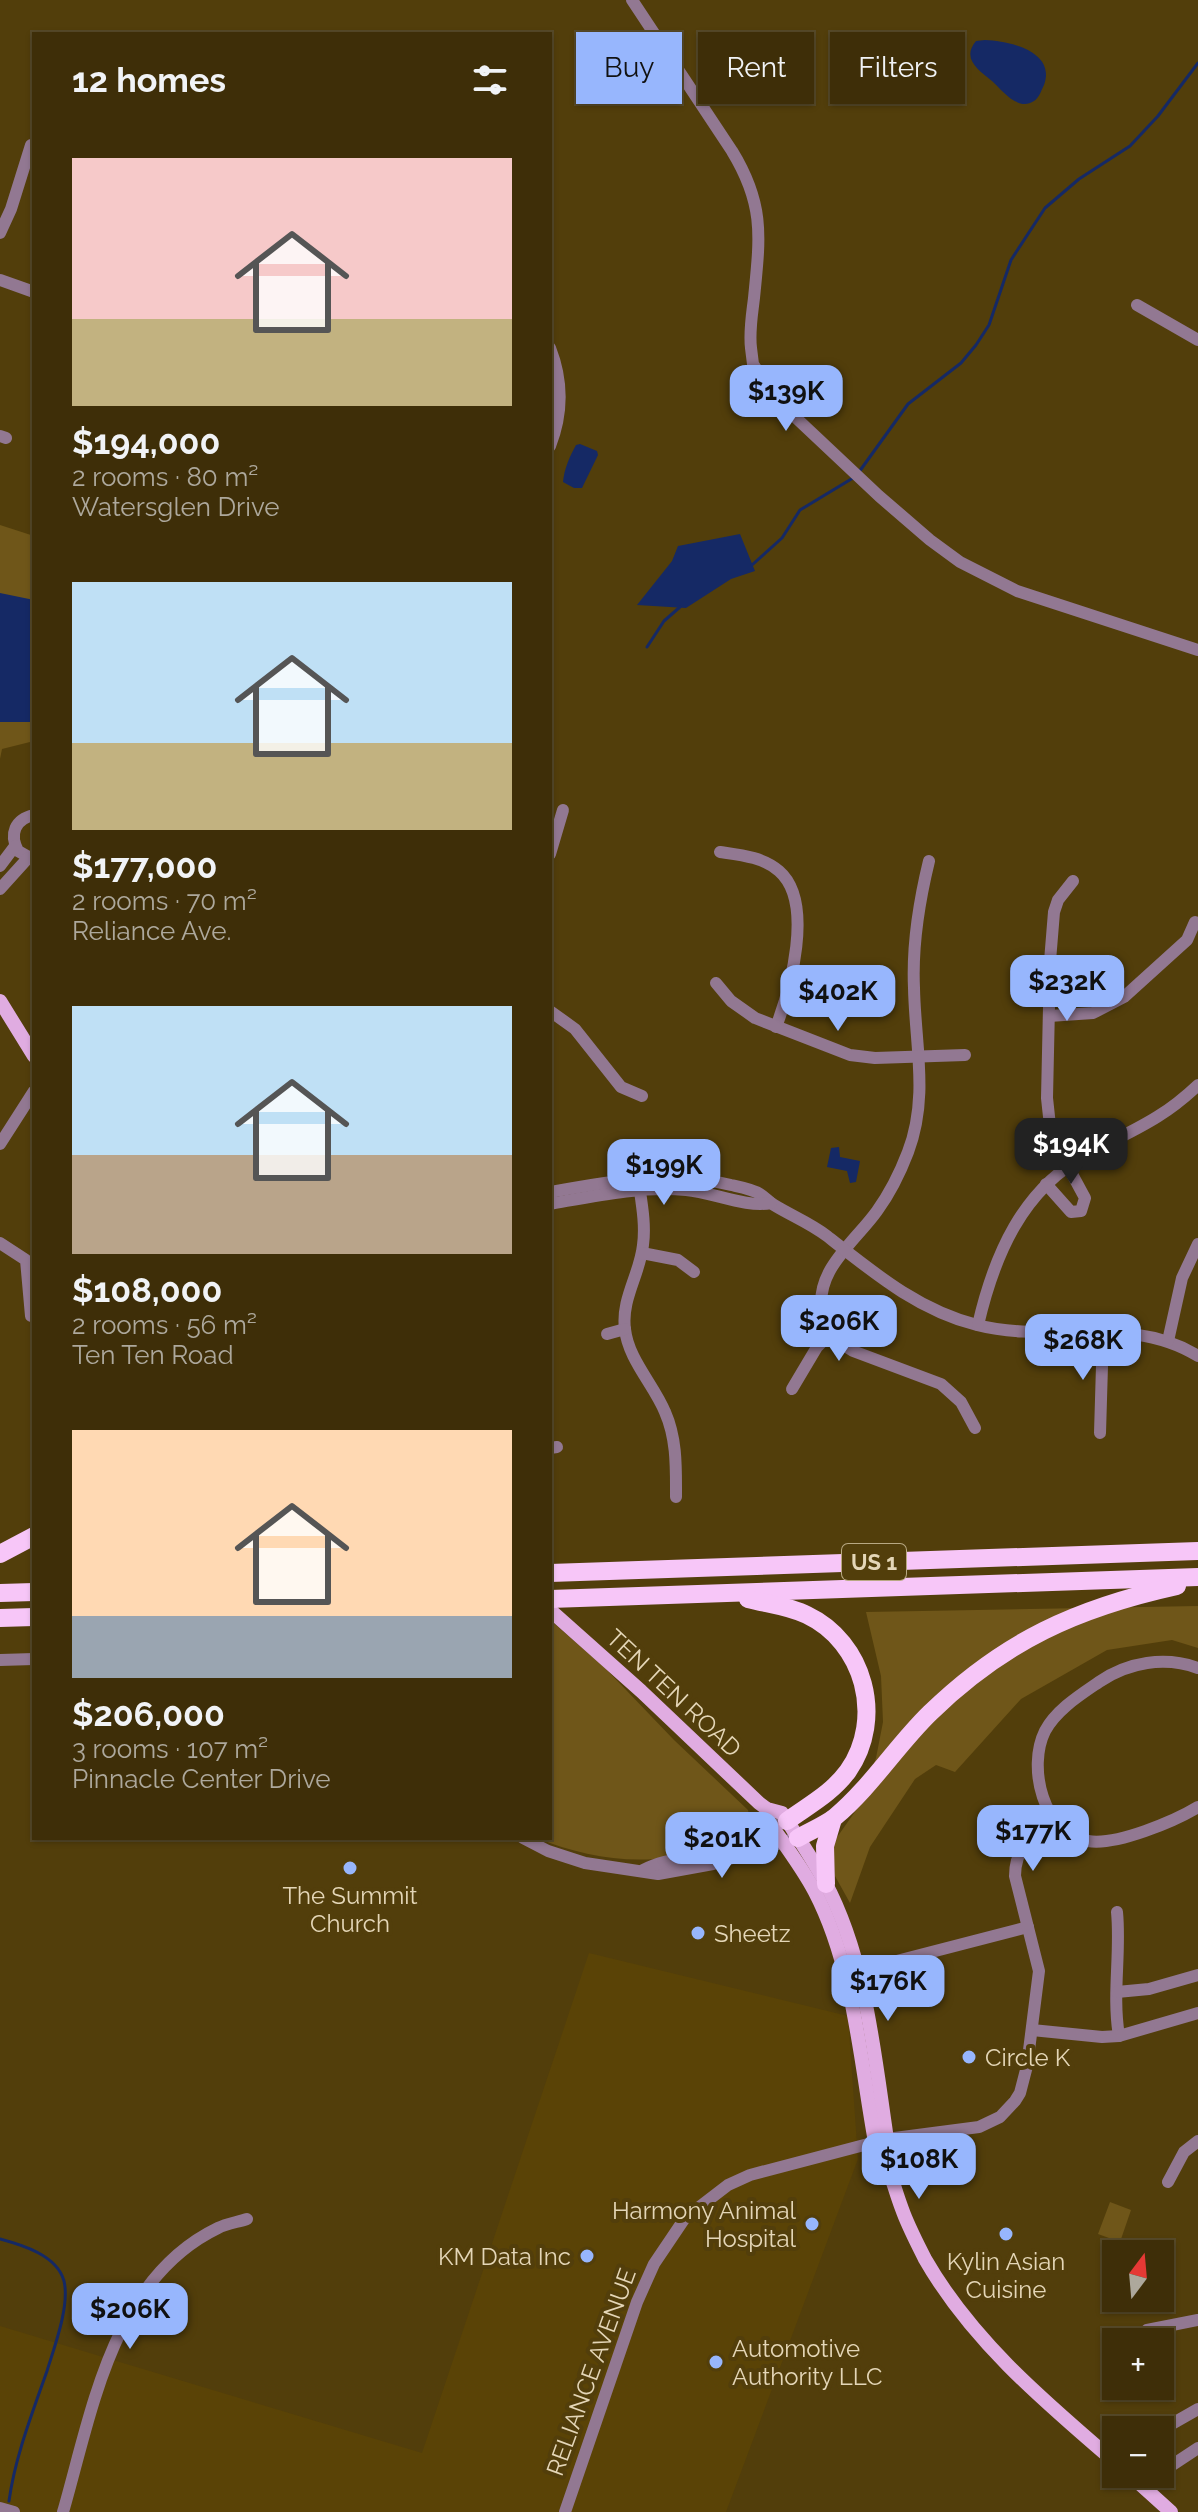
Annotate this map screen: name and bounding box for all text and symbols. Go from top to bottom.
chip: Buy [576,32,682,104]
chip: Rent [698,32,814,104]
chip: Filters [830,32,965,104]
icon: filters [468,58,512,102]
text: 12 homes [72,60,226,100]
icon: home [220,210,364,354]
pin: $139K [730,365,842,433]
text: $139K [748,376,824,406]
text: $194,000 [72,422,220,462]
text: 2 rooms · 80 m² [72,462,258,492]
text: Watersglen Drive [72,492,280,522]
icon: home [220,634,364,778]
text: $177,000 [72,846,217,886]
text: 2 rooms · 70 m² [72,886,257,916]
text: Reliance Ave. [72,916,231,946]
pin: $232K [1011,955,1123,1023]
pin: $402K [782,965,894,1033]
text: $232K [1028,966,1106,996]
text: $402K [798,976,878,1006]
icon: home [220,1058,364,1202]
pin: $194K [1015,1118,1127,1186]
text: $194K [1033,1129,1109,1159]
pin: $199K [608,1139,720,1207]
text: $199K [625,1150,703,1180]
text: $108,000 [72,1270,222,1310]
pin: $206K [783,1295,895,1363]
text: $206K [799,1306,879,1336]
text: 2 rooms · 56 m² [72,1310,257,1340]
pin: $268K [1027,1314,1139,1382]
text: $268K [1043,1325,1123,1355]
text: Ten Ten Road [72,1340,234,1370]
icon: home [220,1482,364,1626]
road number: US 1 [842,1544,906,1580]
street label: TEN TEN ROAD [601,1623,747,1763]
text: $206,000 [72,1694,225,1734]
text: 3 rooms · 107 m² [72,1734,268,1764]
text: Pinnacle Center Drive [72,1764,331,1794]
pin: $177K [977,1805,1089,1873]
pin: $201K [666,1812,778,1880]
text: $177K [995,1816,1071,1846]
text: $201K [683,1823,761,1853]
marker: The Summit Church [341,1859,359,1877]
place label: The Summit Church [282,1881,418,1938]
place label: Sheetz [714,1919,790,1948]
marker: Sheetz [689,1924,707,1942]
pin: $176K [832,1955,944,2023]
text: $176K [849,1966,927,1996]
place label: Circle K [985,2043,1071,2072]
marker: Circle K [960,2048,978,2066]
pin: $108K [863,2133,975,2201]
text: $108K [880,2144,958,2174]
place label: Harmony Animal Hospital [612,2196,796,2253]
marker: Harmony Animal Hospital [803,2215,821,2233]
marker: Kylin Asian Cuisine [997,2225,1015,2243]
north arrow [1102,2240,1174,2312]
map controls [1102,2240,1174,2488]
place label: KM Data Inc [438,2242,571,2271]
marker: KM Data Inc [578,2247,596,2265]
place label: Kylin Asian Cuisine [947,2247,1065,2304]
street label: RELIANCE AVENUE [540,2264,642,2480]
pin: $206K [74,2283,186,2351]
text: $206K [90,2294,170,2324]
button: + [1102,2328,1174,2400]
place label: Automotive Authority LLC [732,2334,882,2391]
marker: Automotive Authority LLC [707,2353,725,2371]
button: − [1102,2416,1174,2488]

